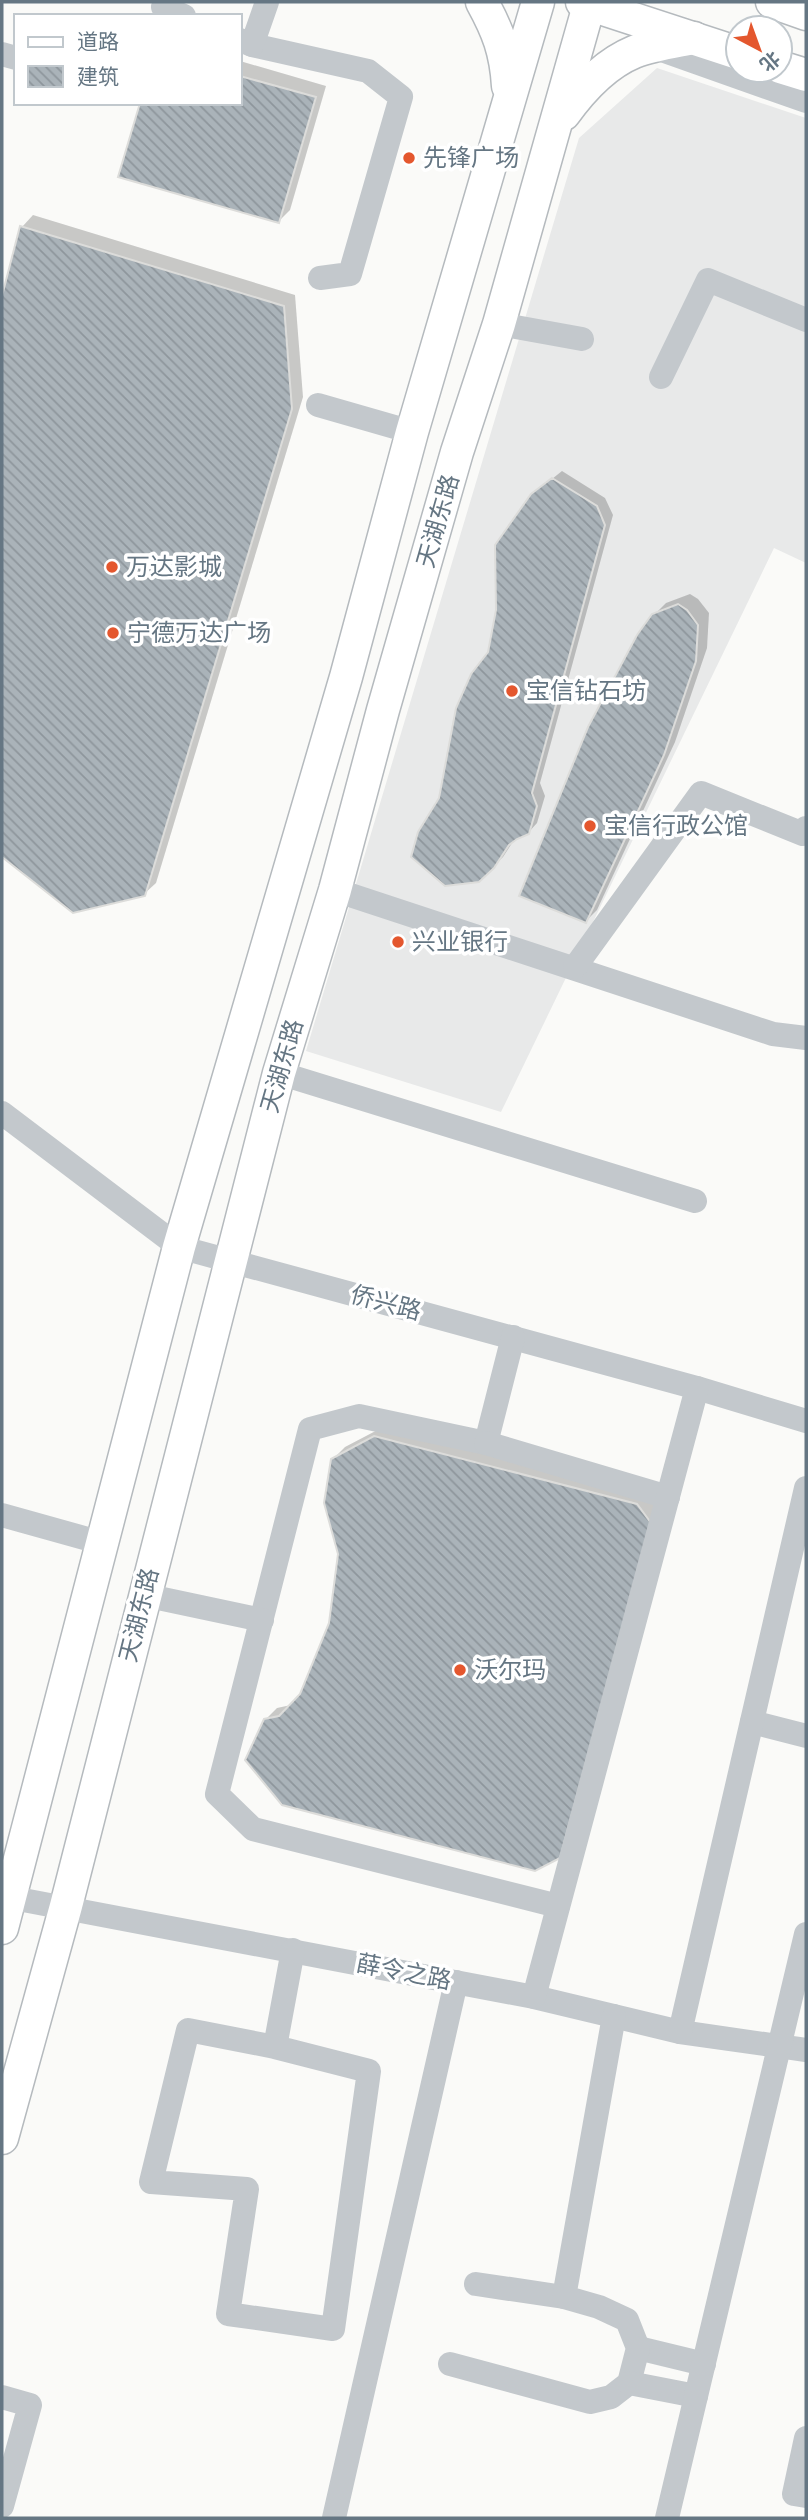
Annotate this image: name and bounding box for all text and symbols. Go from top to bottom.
legend [14,14,242,105]
north arrow [724,14,794,84]
text: 道路 [77,27,119,57]
text: 北 [754,45,786,78]
text: 建筑 [77,62,119,92]
place label: 先锋广场 [423,140,519,175]
marker: 先锋广场 [401,150,417,166]
street label: 天湖东路 [407,470,468,572]
place label: 万达影城 [126,549,222,584]
marker: 万达影城 [104,559,120,575]
place label: 宁德万达广场 [127,615,271,650]
marker: 宁德万达广场 [105,625,121,641]
place label: 宝信钻石坊 [526,673,646,708]
marker: 宝信钻石坊 [504,683,520,699]
place label: 宝信行政公馆 [604,808,748,843]
marker: 宝信行政公馆 [582,818,598,834]
place label: 兴业银行 [412,924,508,959]
marker: 兴业银行 [390,934,406,950]
street label: 天湖东路 [251,1015,312,1117]
street label: 侨兴路 [347,1276,425,1329]
street label: 天湖东路 [110,1564,167,1666]
place label: 沃尔玛 [474,1652,546,1687]
marker: 沃尔玛 [452,1662,468,1678]
street label: 薛令之路 [354,1945,455,1998]

